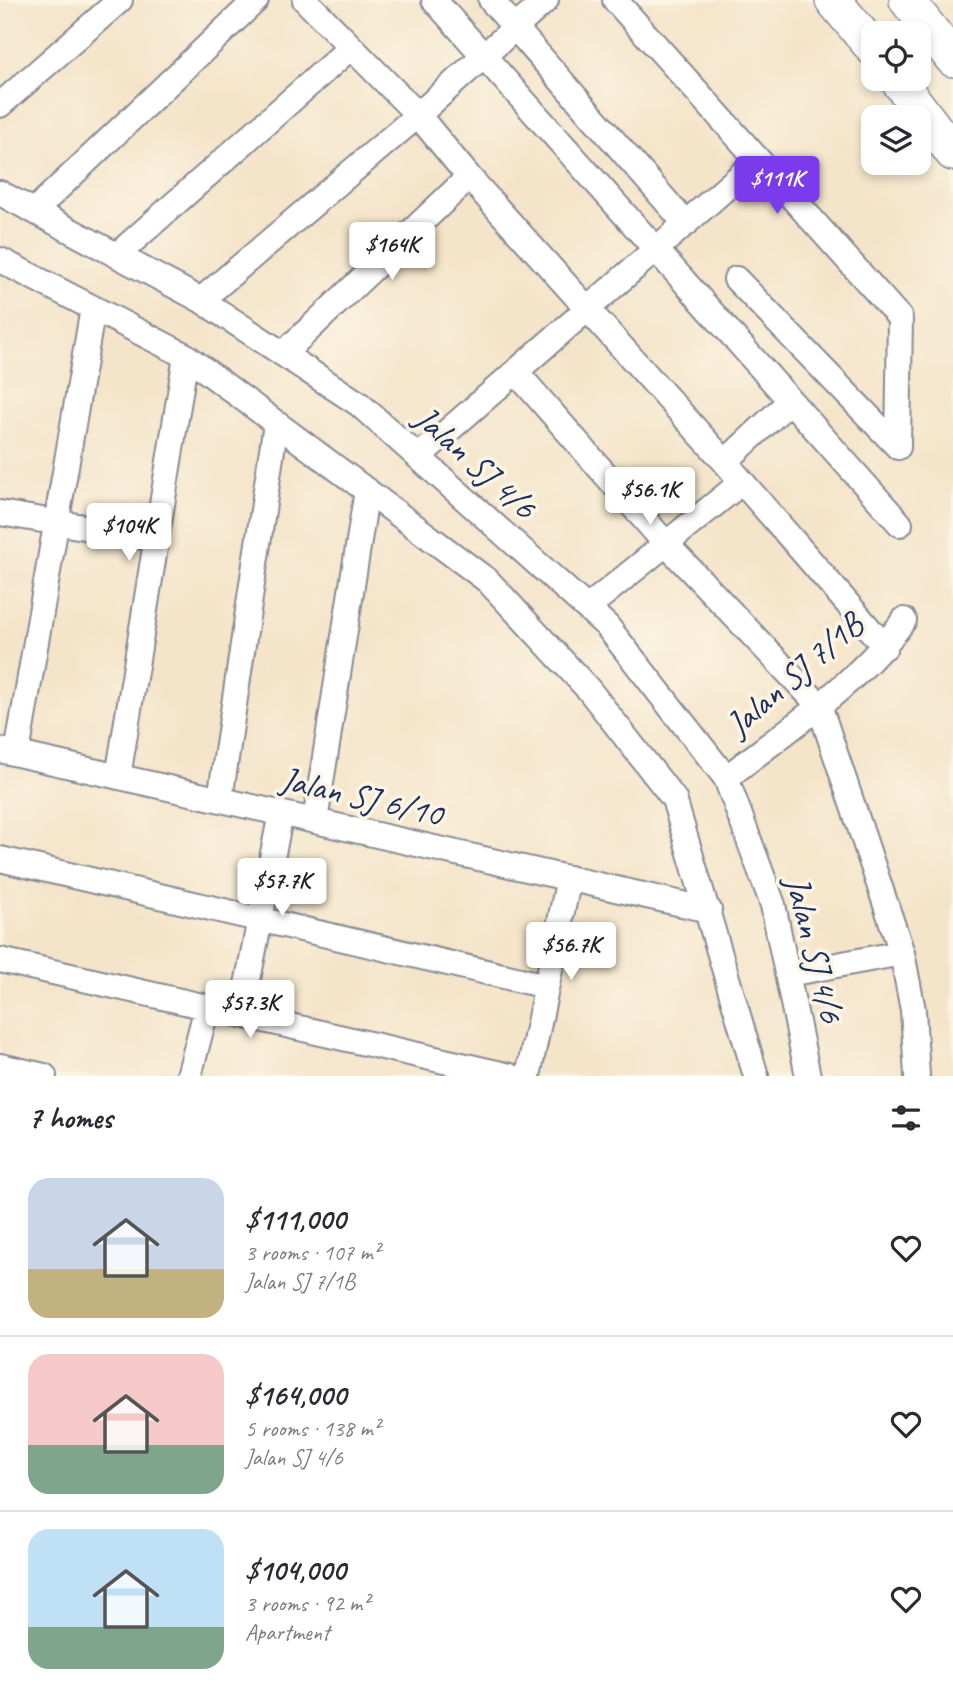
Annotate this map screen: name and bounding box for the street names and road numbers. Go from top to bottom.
street label: Jalan SJ 4/6 [404,394,547,530]
street label: Jalan SJ 7/1B [715,601,874,748]
street label: Jalan SJ 6/10 [275,756,449,837]
street label: Jalan SJ 4/6 [774,869,855,1028]

